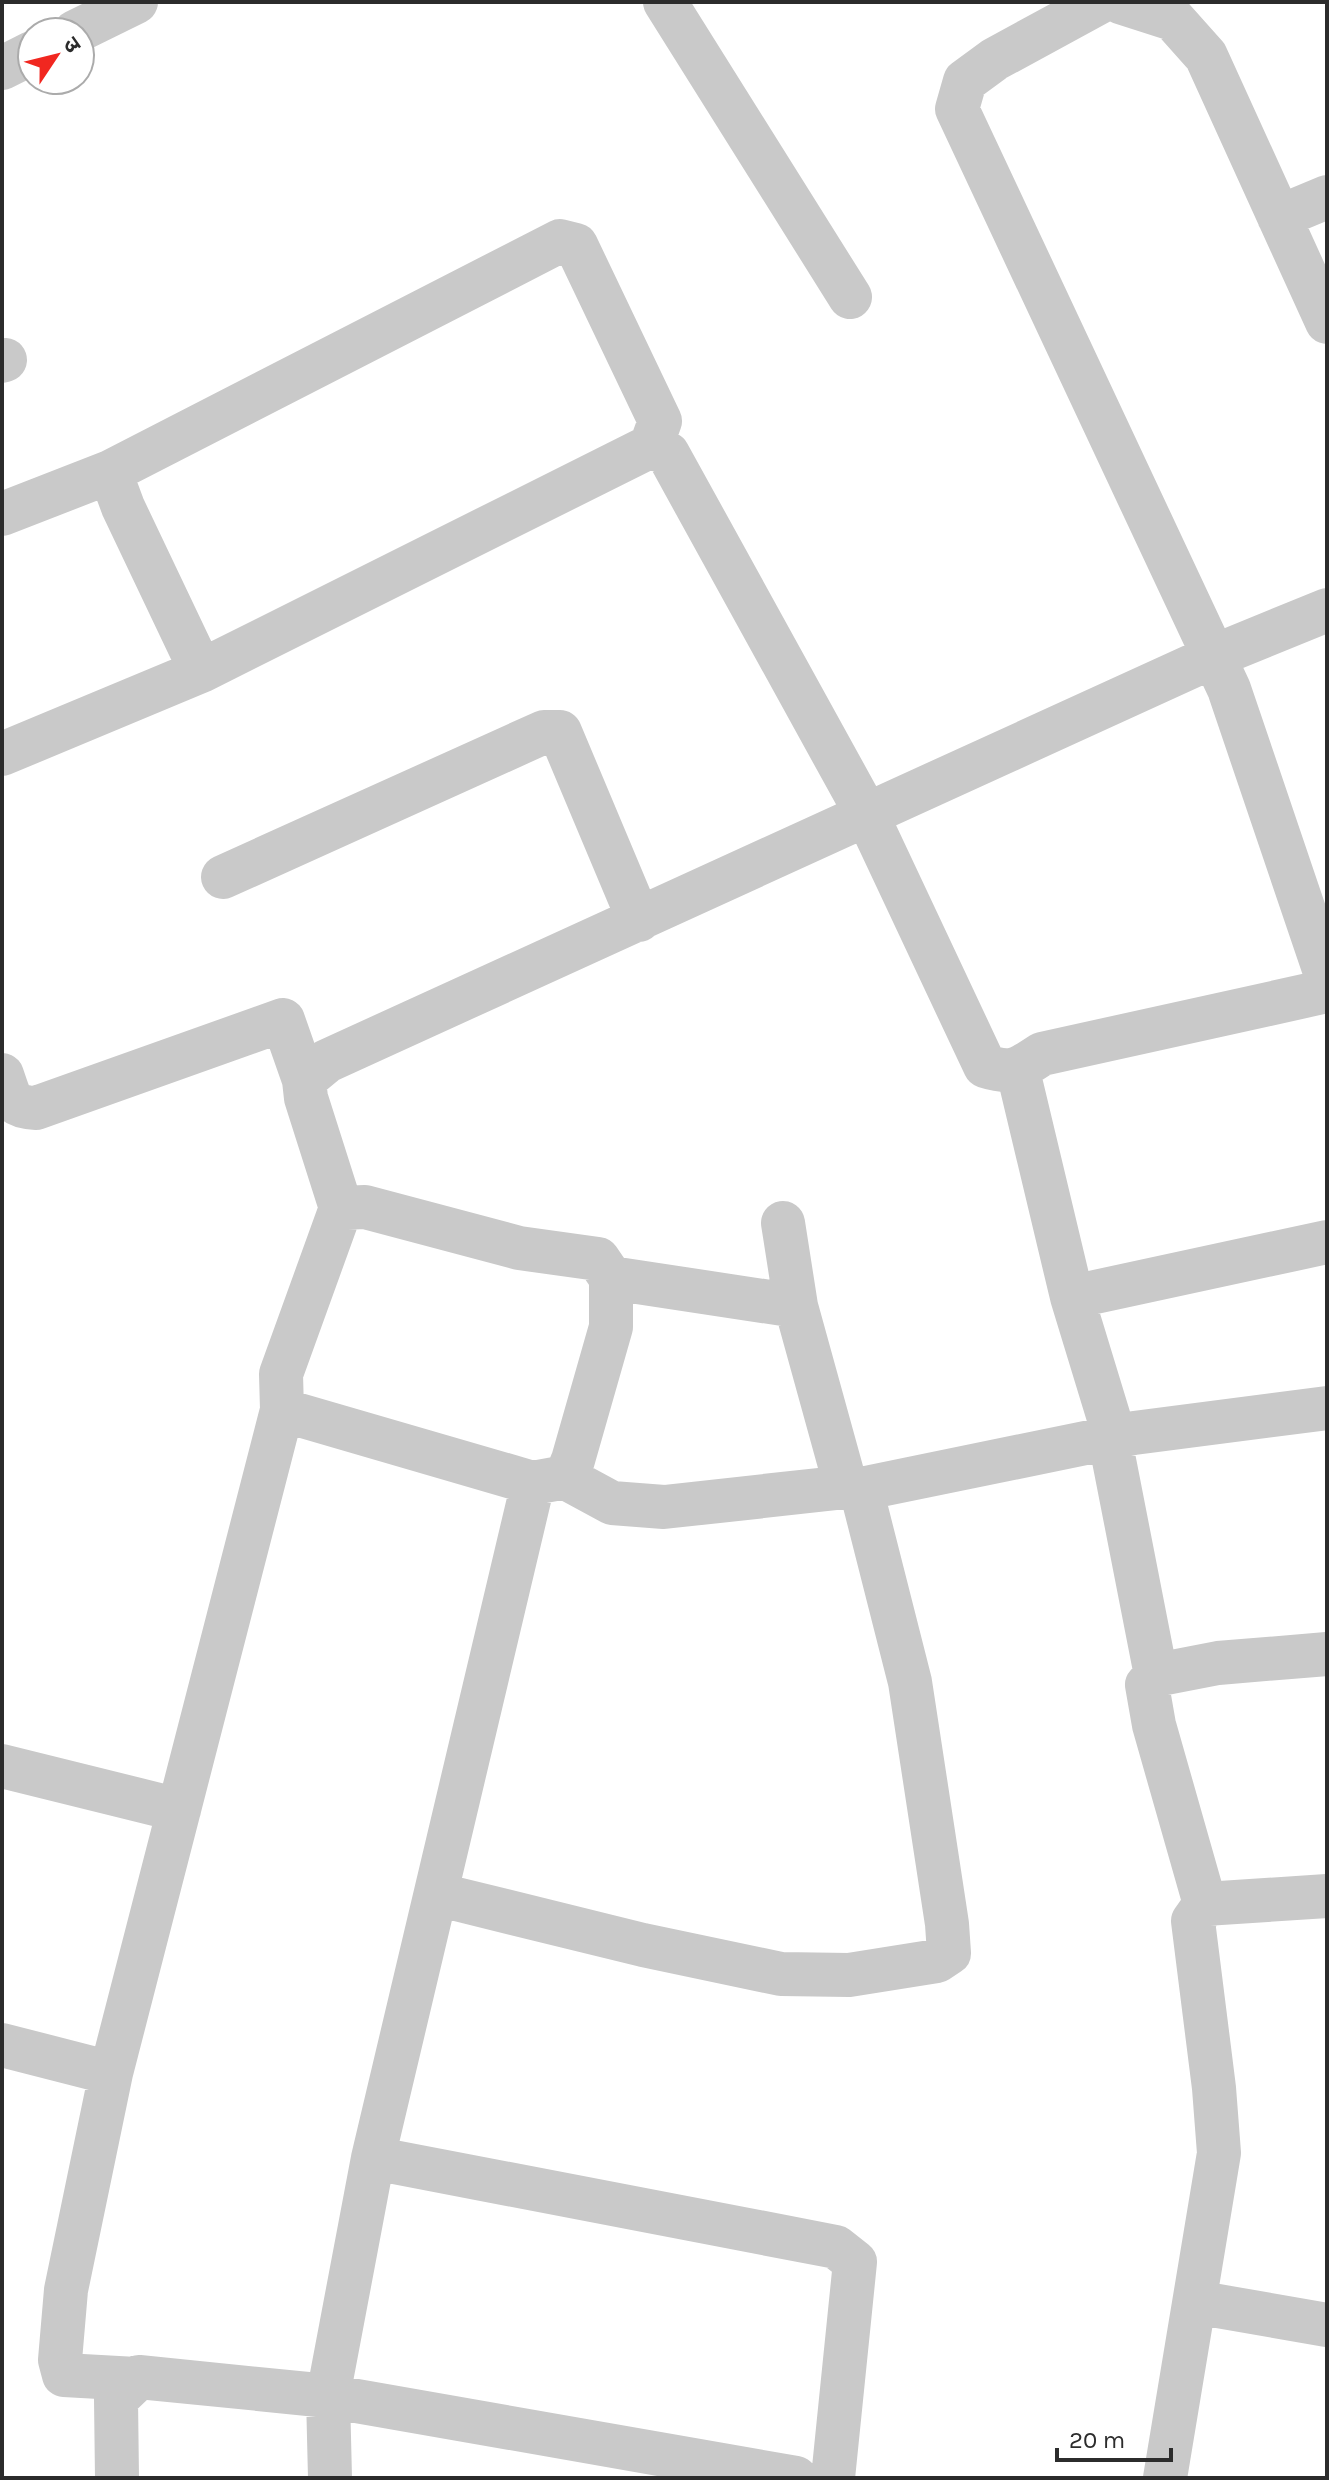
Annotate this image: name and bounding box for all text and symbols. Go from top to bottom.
north arrow [16,16,96,96]
text: उ [57,32,87,59]
scale bar [1057,2412,1171,2462]
text: 20 m [1069,2426,1125,2454]

